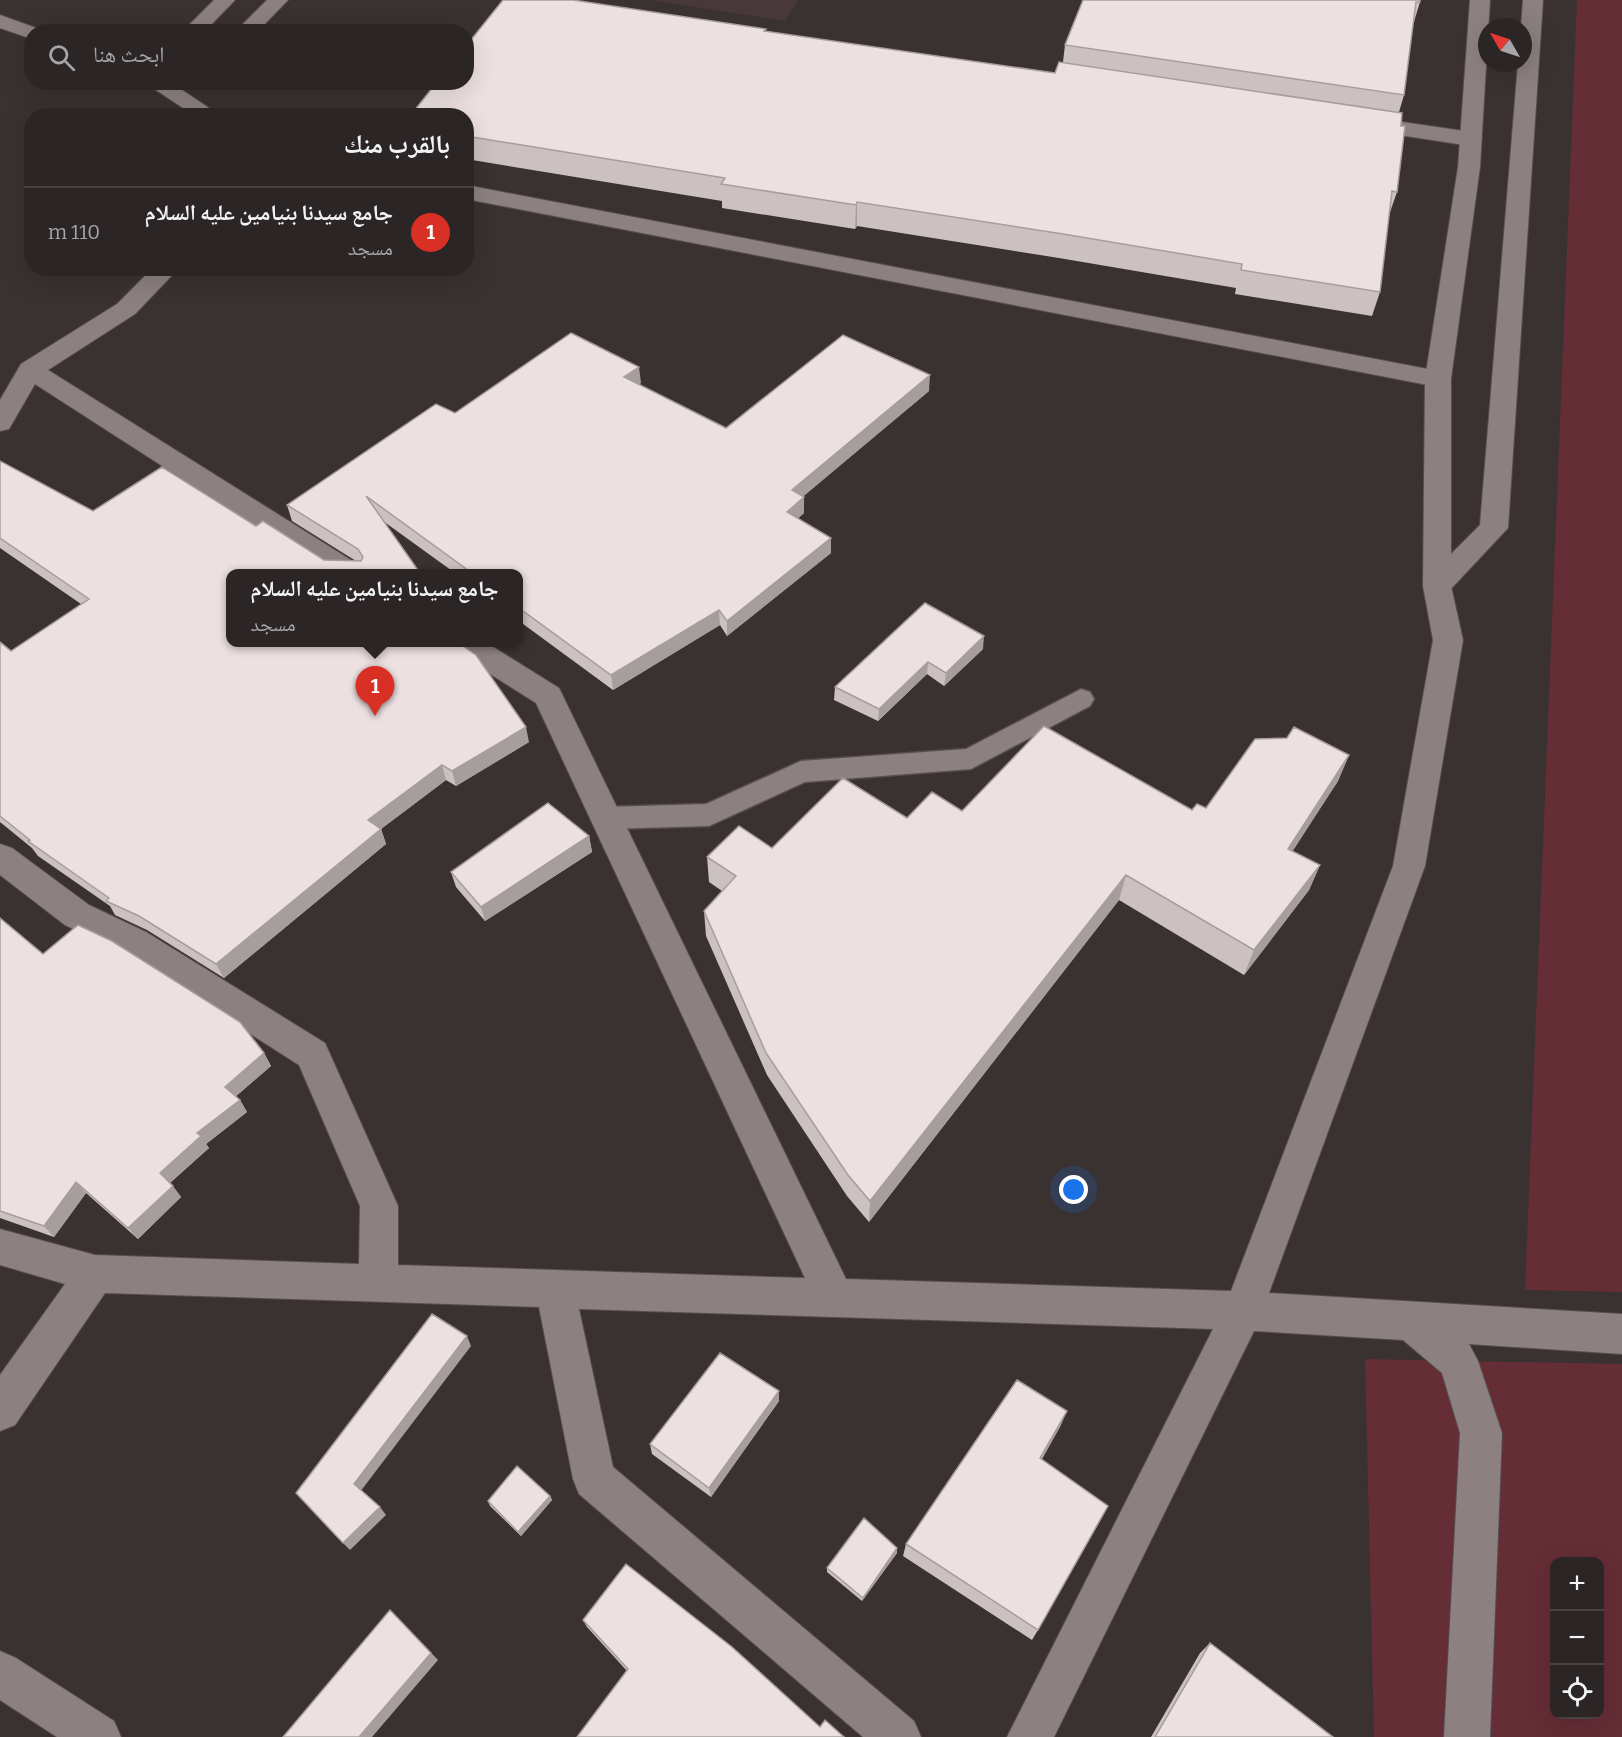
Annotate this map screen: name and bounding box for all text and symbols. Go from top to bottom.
north arrow [1478,18,1532,72]
search box [24,24,474,90]
icon: search [45,41,78,74]
text: ابحث هنا [93,41,164,68]
text: بالقرب منك [344,129,450,160]
text: جامع سيدنا بنيامين عليه السلام [145,199,393,226]
text: 110 m [48,220,100,244]
text: 1 [426,220,435,244]
text: مسجد [348,236,393,260]
popup [226,569,523,647]
text: جامع سيدنا بنيامين عليه السلام [250,575,499,602]
text: مسجد [250,612,296,636]
pin: 1 [356,666,394,716]
your location [1059,1175,1088,1204]
map controls [1550,1557,1604,1719]
button: + [1550,1557,1604,1611]
button: − [1550,1611,1604,1665]
button: locate [1550,1665,1604,1719]

